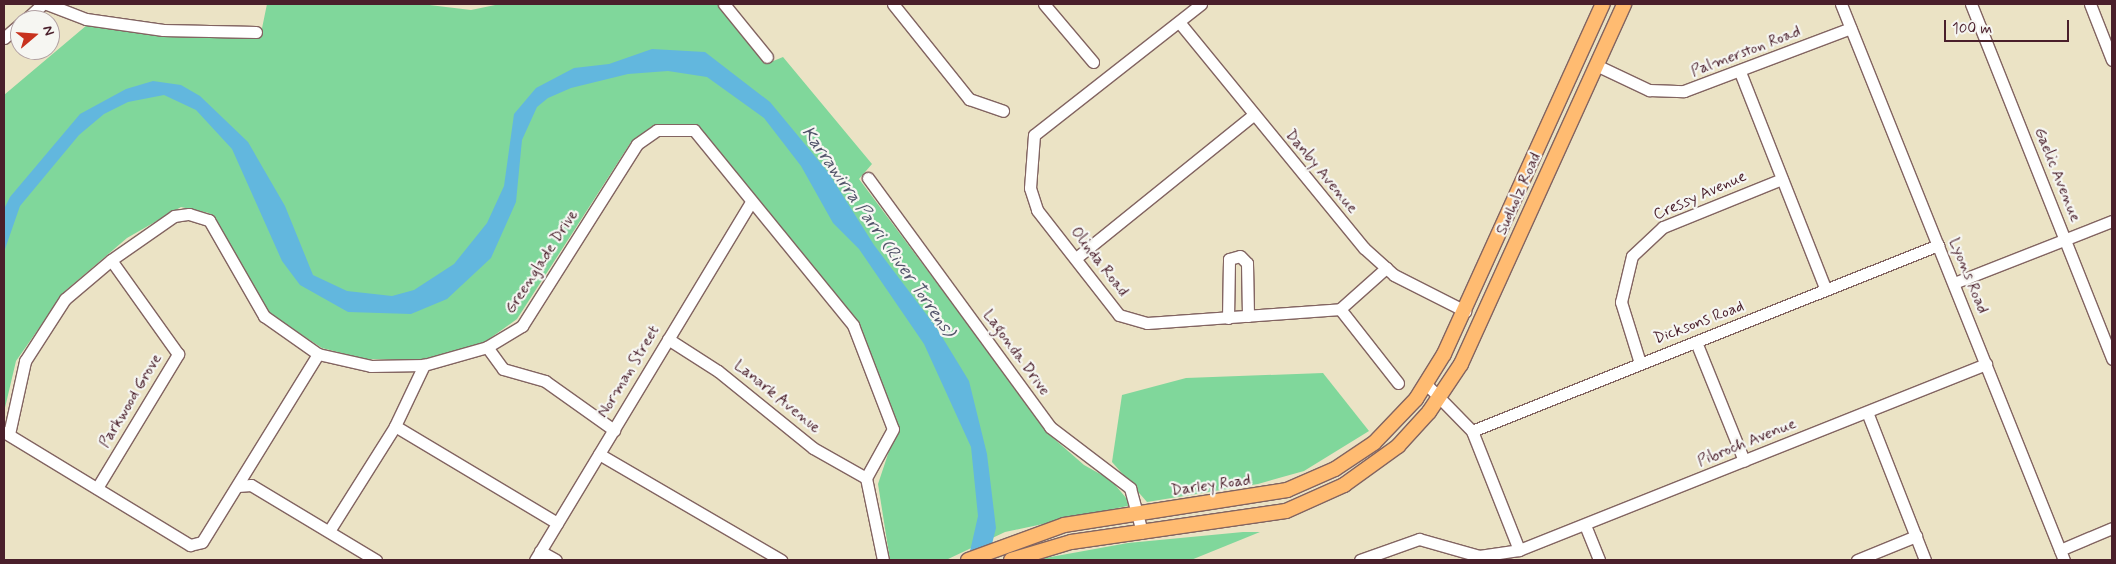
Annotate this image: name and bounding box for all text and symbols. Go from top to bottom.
north arrow [10,10,60,60]
scale bar [1946,10,2071,42]
text: 100 m [1952,19,1992,39]
text: N [38,23,58,38]
street label: Palmerston Road [1689,23,1803,81]
water label: Karrawirra Parri (River Torrens) [796,122,960,342]
street label: Gaelic Avenue [2030,127,2084,223]
street label: Danby Avenue [1282,128,1360,216]
street label: Sudholz Road [1493,150,1545,238]
street label: Cressy Avenue [1650,167,1750,225]
street label: Greenglade Drive [501,206,583,318]
street label: Olinda Road [1067,224,1131,300]
street label: Lyons Road [1944,235,1992,317]
street label: Dicksons Road [1651,297,1747,349]
street label: Lagonda Drive [979,307,1053,399]
street label: Norman Street [593,321,665,423]
street label: Parkwood Grove [96,351,166,451]
street label: Lanark Avenue [730,357,824,437]
street label: Pibroch Avenue [1695,414,1799,472]
street label: Darley Road [1170,471,1252,501]

